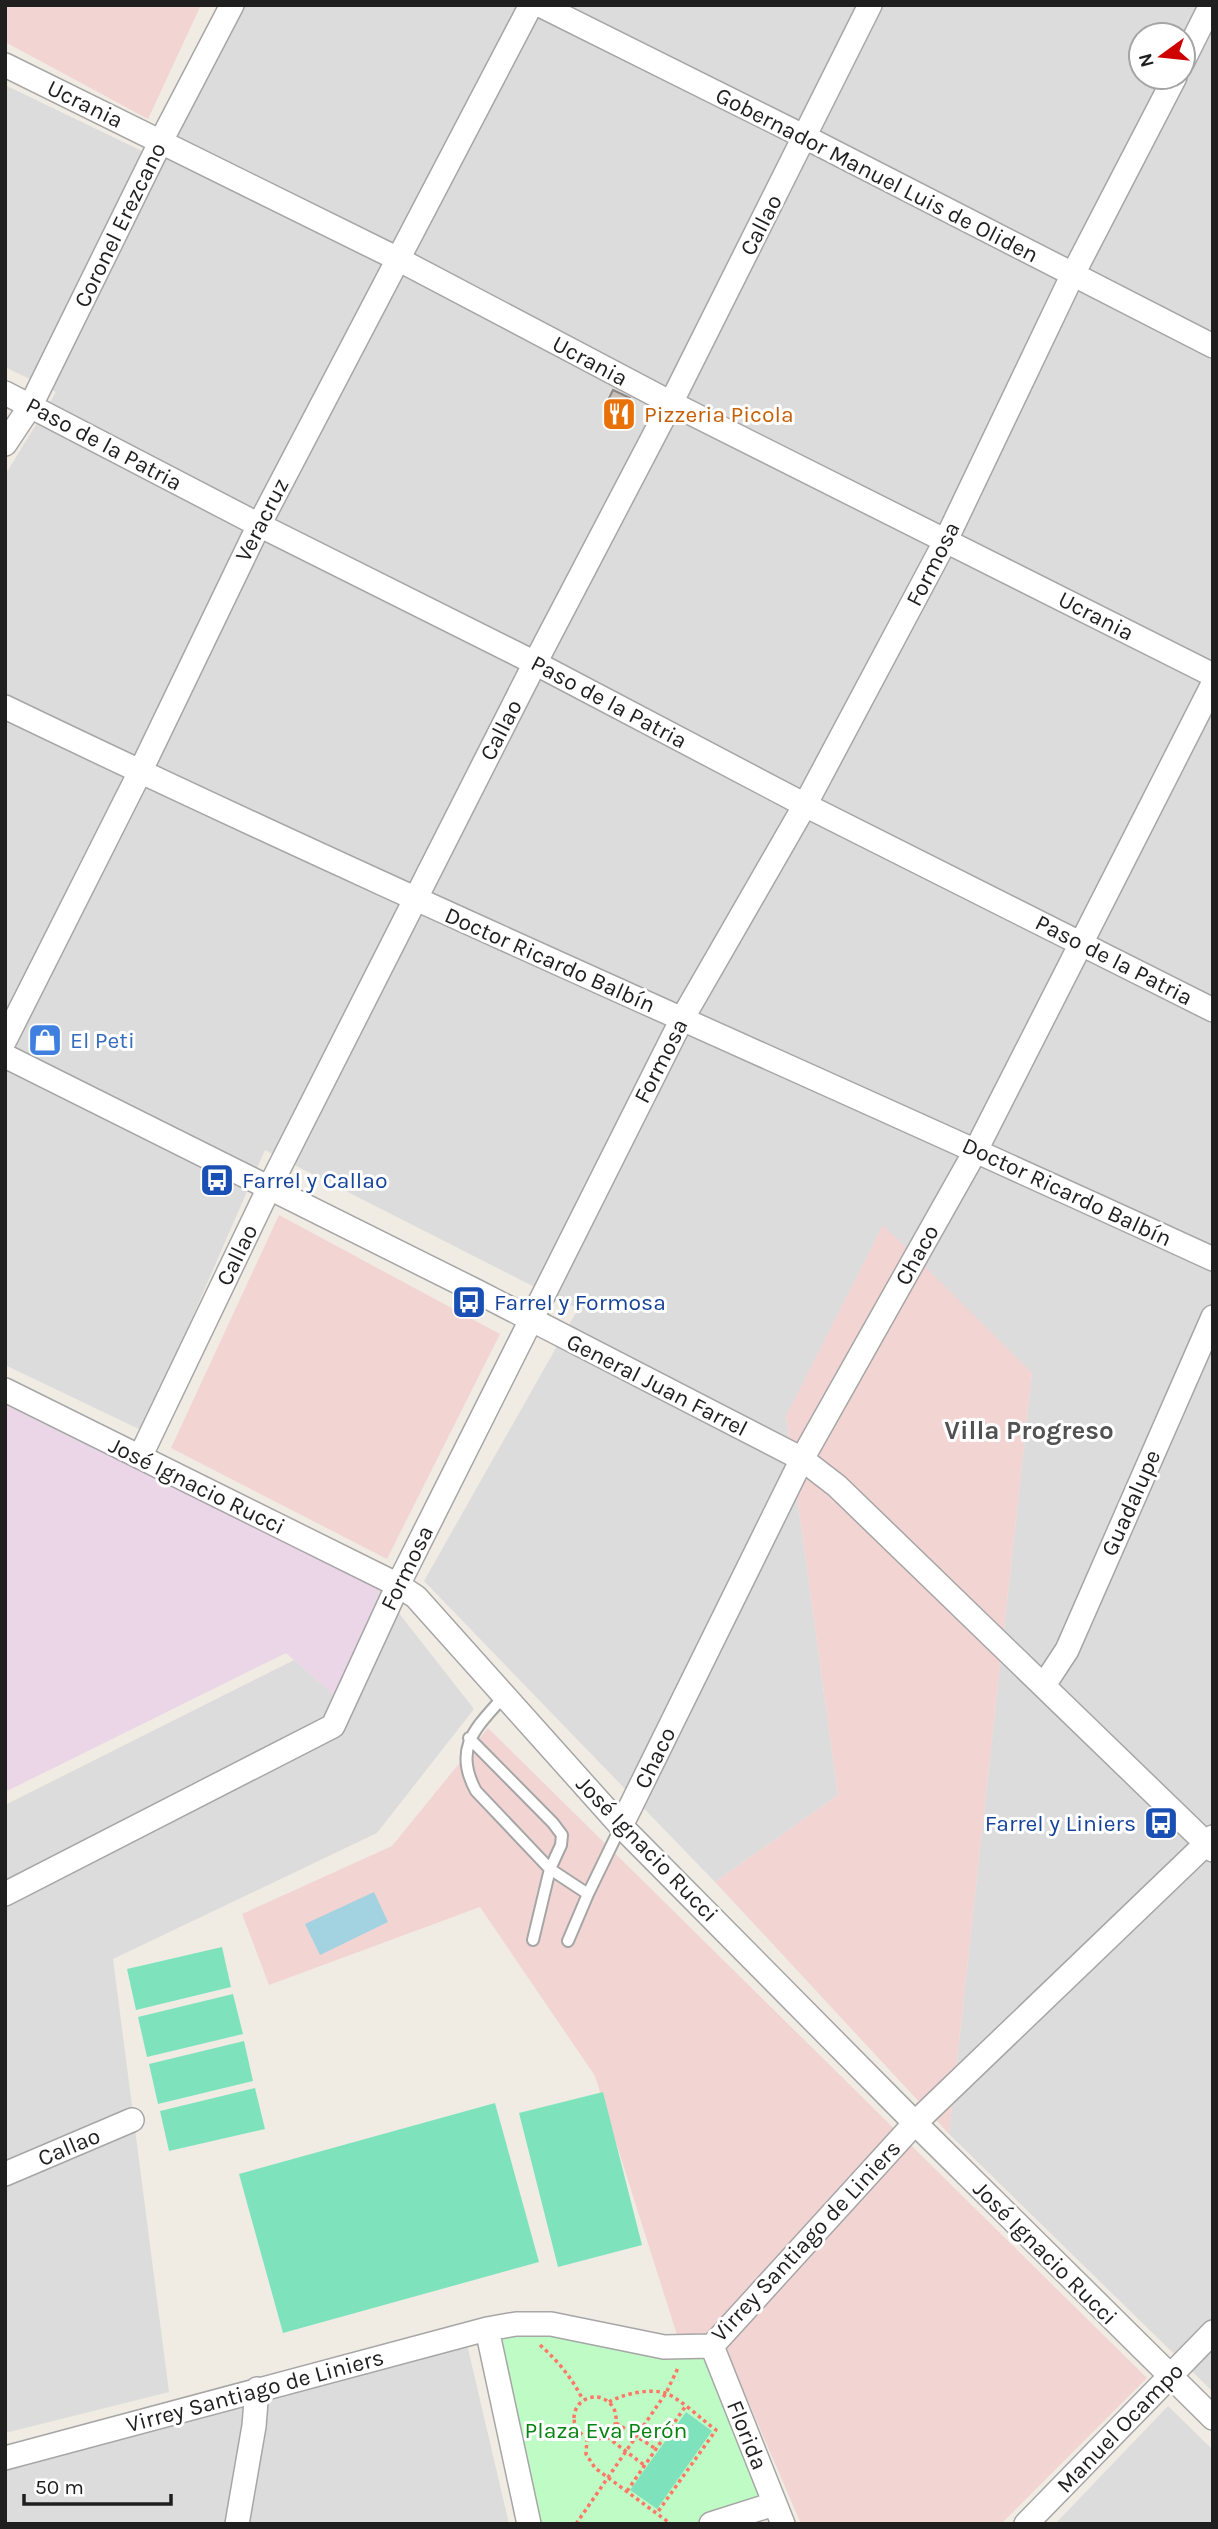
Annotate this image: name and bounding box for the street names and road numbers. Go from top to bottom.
street label: Ucrania [43,74,127,134]
street label: Gobernador Manuel Luis de Oliden [711,82,1043,268]
street label: Coronel Erezcano [68,138,172,312]
street label: Callao [734,190,788,260]
street label: Ucrania [548,330,632,392]
street label: Paso de la Patria [21,392,187,496]
street label: Veracruz [230,474,294,566]
street label: Formosa [900,517,966,611]
street label: Ucrania [1054,586,1138,646]
street label: Paso de la Patria [526,650,692,754]
street label: Callao [474,695,528,765]
street label: Doctor Ricardo Balbín [440,901,660,1019]
street label: Paso de la Patria [1031,909,1197,1011]
street label: Formosa [628,1014,694,1108]
street label: Doctor Ricardo Balbín [958,1132,1176,1252]
street label: Callao [211,1220,263,1290]
street label: Chaco [889,1220,945,1290]
street label: General Juan Farrel [562,1328,752,1442]
street label: José Ignacio Rucci [105,1432,289,1540]
street label: Guadalupe [1096,1446,1166,1560]
street label: Formosa [375,1521,439,1615]
street label: Chaco [629,1723,681,1793]
street label: José Ignacio Rucci [570,1770,724,1928]
street label: Callao [34,2122,104,2172]
street label: Virrey Santiago de Liniers [706,2135,906,2347]
street label: José Ignacio Rucci [967,2175,1123,2331]
street label: Virrey Santiago de Liniers [123,2344,387,2438]
street label: Manuel Ocampo [1051,2357,1189,2499]
street label: Florida [721,2396,773,2474]

